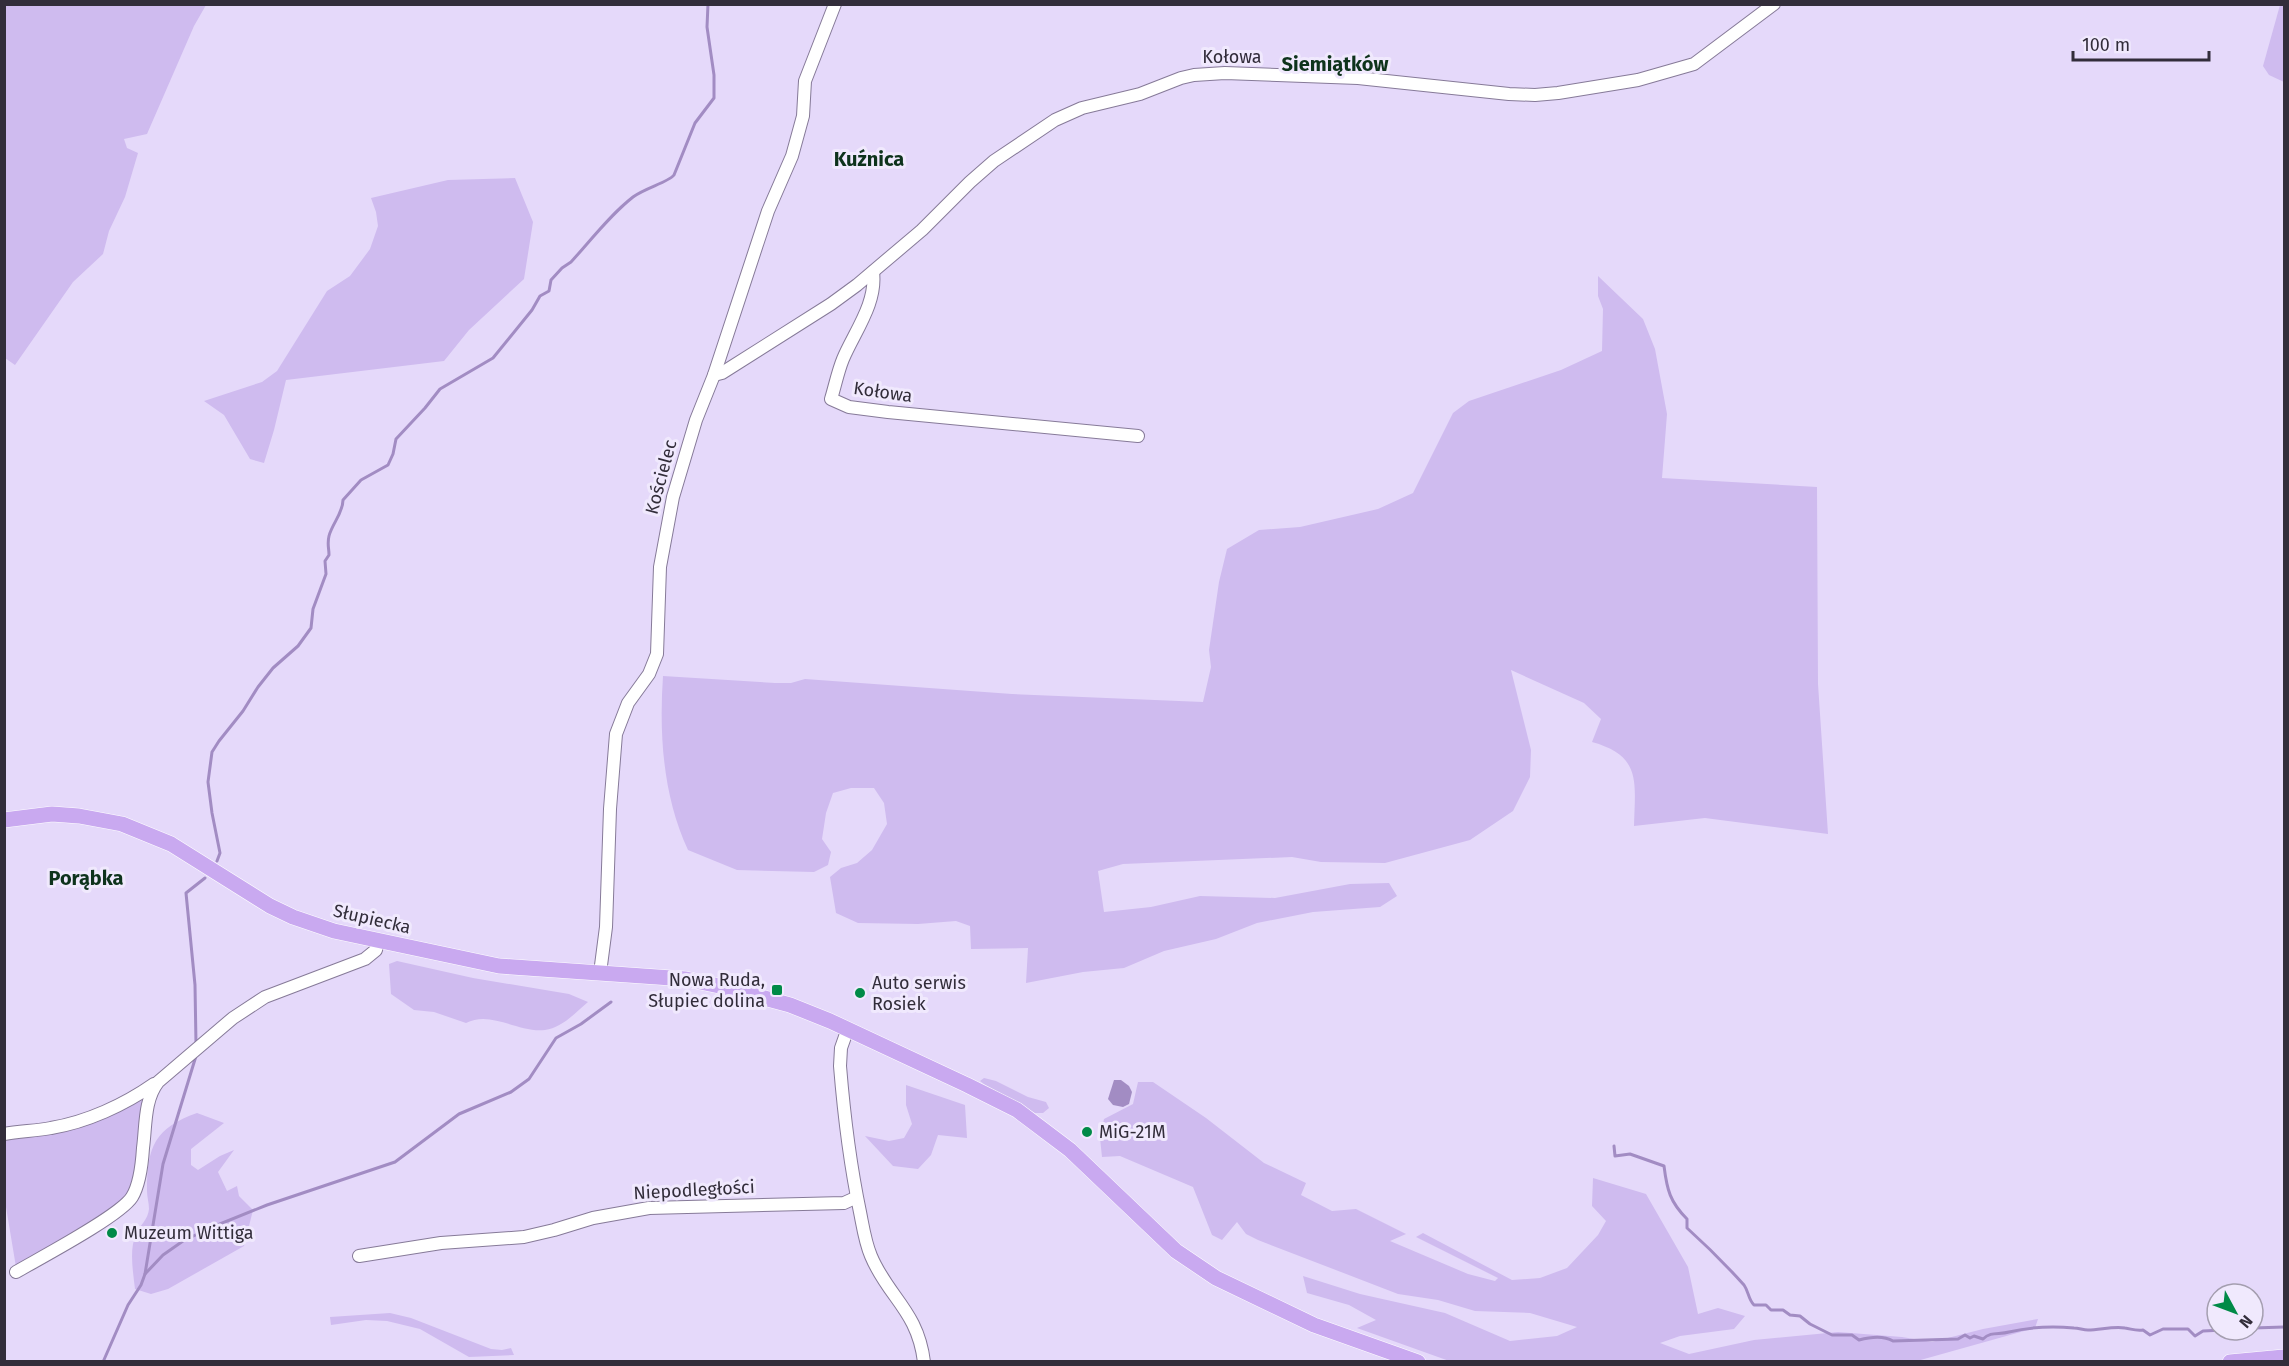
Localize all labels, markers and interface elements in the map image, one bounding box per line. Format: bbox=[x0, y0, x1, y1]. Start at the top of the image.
scale bar bbox=[2073, 24, 2210, 62]
text: 100 m bbox=[2082, 34, 2130, 56]
street label: Kołowa bbox=[1202, 46, 1262, 68]
district label: Siemiątków bbox=[1282, 52, 1388, 76]
district label: Kuźnica bbox=[834, 147, 904, 171]
street label: Kołowa bbox=[852, 377, 914, 407]
street label: Kościelec bbox=[640, 437, 682, 517]
district label: Porąbka bbox=[49, 866, 124, 890]
street label: Słupiecka bbox=[331, 899, 413, 939]
place label: Nowa Ruda, Słupiec dolina bbox=[648, 969, 765, 1012]
place label: Auto serwis Rosiek bbox=[872, 972, 966, 1015]
marker: Nowa Ruda, Słupiec dolina bbox=[770, 983, 784, 997]
marker: Auto serwis Rosiek bbox=[853, 986, 867, 1000]
place label: MiG-21M bbox=[1099, 1121, 1166, 1143]
marker: MiG-21M bbox=[1080, 1125, 1094, 1139]
street label: Niepodległości bbox=[633, 1176, 755, 1204]
place label: Muzeum Wittiga bbox=[124, 1222, 254, 1244]
marker: Muzeum Wittiga bbox=[105, 1226, 119, 1240]
north arrow bbox=[2205, 1282, 2265, 1342]
text: N bbox=[2235, 1311, 2257, 1332]

